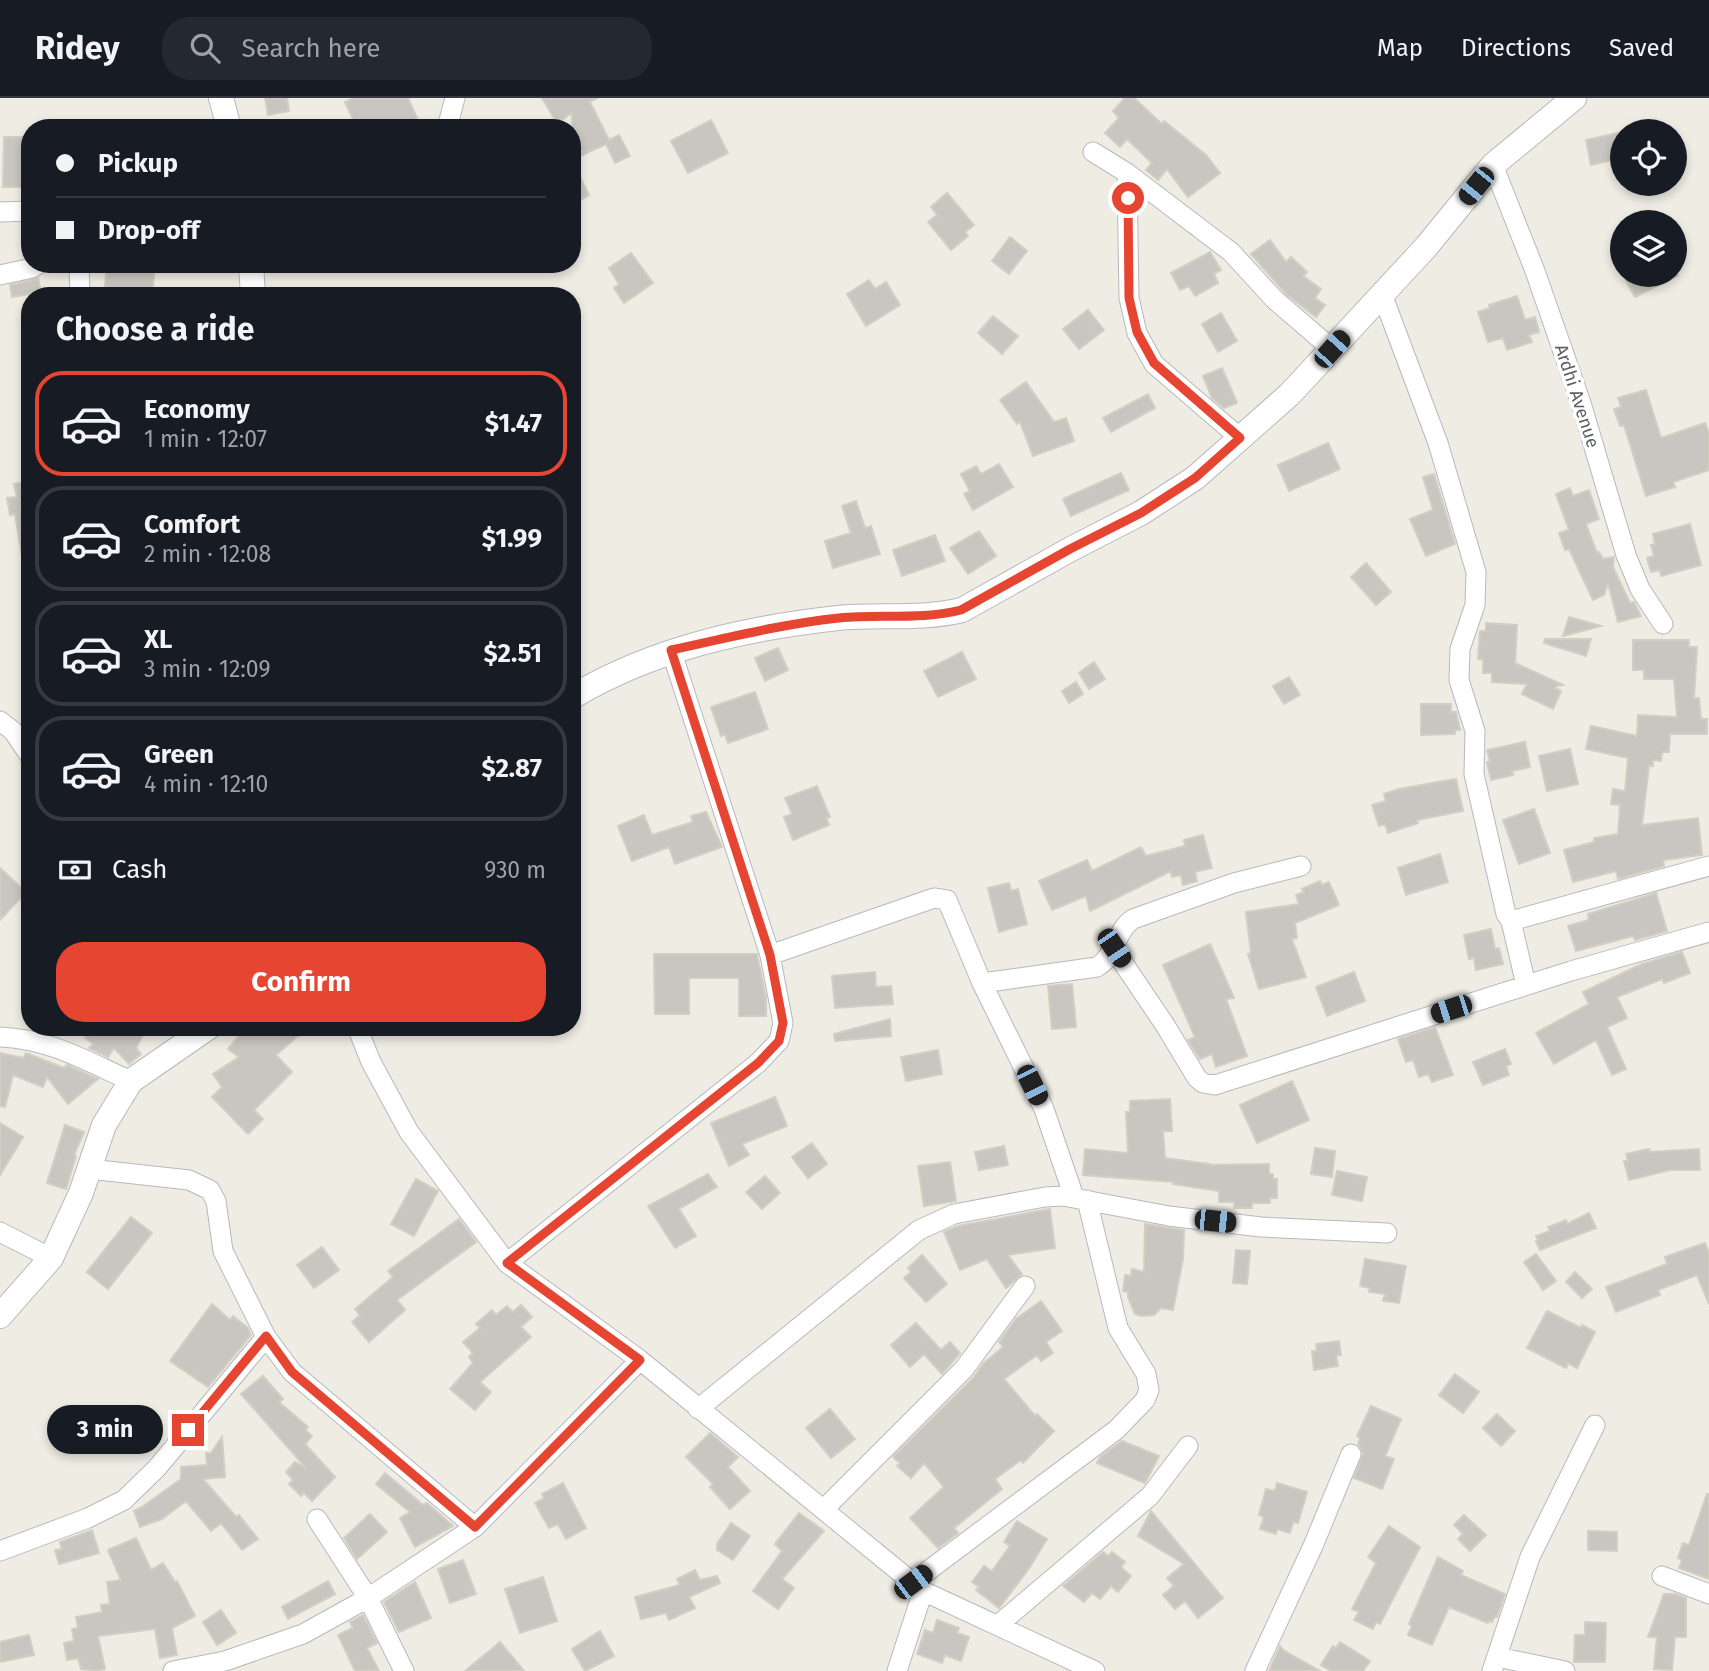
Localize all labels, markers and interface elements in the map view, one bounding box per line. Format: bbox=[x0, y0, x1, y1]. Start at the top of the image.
search box bbox=[162, 17, 652, 80]
text: Ridey bbox=[35, 28, 120, 68]
icon: search bbox=[186, 29, 224, 67]
text: Search here bbox=[242, 33, 380, 64]
text: Map bbox=[1377, 34, 1423, 62]
text: Directions bbox=[1461, 34, 1571, 62]
text: Saved bbox=[1609, 34, 1674, 62]
map controls bbox=[1610, 119, 1687, 287]
button: locate bbox=[1610, 119, 1687, 196]
text: Pickup bbox=[98, 148, 178, 179]
car bbox=[1455, 163, 1498, 209]
route start bbox=[1112, 182, 1144, 214]
button: layers bbox=[1610, 210, 1687, 287]
text: Drop-off bbox=[98, 215, 200, 246]
text: Choose a ride bbox=[56, 310, 254, 348]
car bbox=[1311, 326, 1354, 372]
street label: Ardhi Avenue bbox=[1550, 341, 1604, 451]
icon: car bbox=[60, 392, 123, 455]
text: Economy bbox=[144, 394, 250, 425]
text: $1.47 bbox=[485, 408, 542, 439]
text: 1 min · 12:07 bbox=[144, 425, 267, 453]
icon: car bbox=[60, 507, 123, 570]
text: Comfort bbox=[144, 509, 240, 540]
text: $1.99 bbox=[482, 523, 542, 554]
text: 2 min · 12:08 bbox=[144, 540, 271, 568]
icon: car bbox=[60, 622, 123, 685]
text: XL bbox=[144, 624, 172, 655]
text: $2.51 bbox=[484, 638, 542, 669]
text: 3 min · 12:09 bbox=[144, 655, 271, 683]
icon: car bbox=[60, 737, 123, 800]
text: Green bbox=[144, 739, 214, 770]
text: $2.87 bbox=[481, 753, 542, 784]
text: 4 min · 12:10 bbox=[144, 770, 268, 798]
icon: cash bbox=[56, 851, 94, 889]
text: Cash bbox=[112, 854, 168, 885]
text: 930 m bbox=[484, 856, 546, 884]
car bbox=[1094, 925, 1135, 971]
button: Confirm bbox=[56, 942, 546, 1022]
car bbox=[1428, 993, 1475, 1025]
car bbox=[1014, 1062, 1051, 1108]
car bbox=[1194, 1208, 1237, 1234]
callout: 3 min bbox=[48, 1406, 164, 1454]
route end bbox=[172, 1414, 204, 1446]
text: 3 min bbox=[77, 1415, 133, 1443]
car bbox=[890, 1561, 937, 1603]

